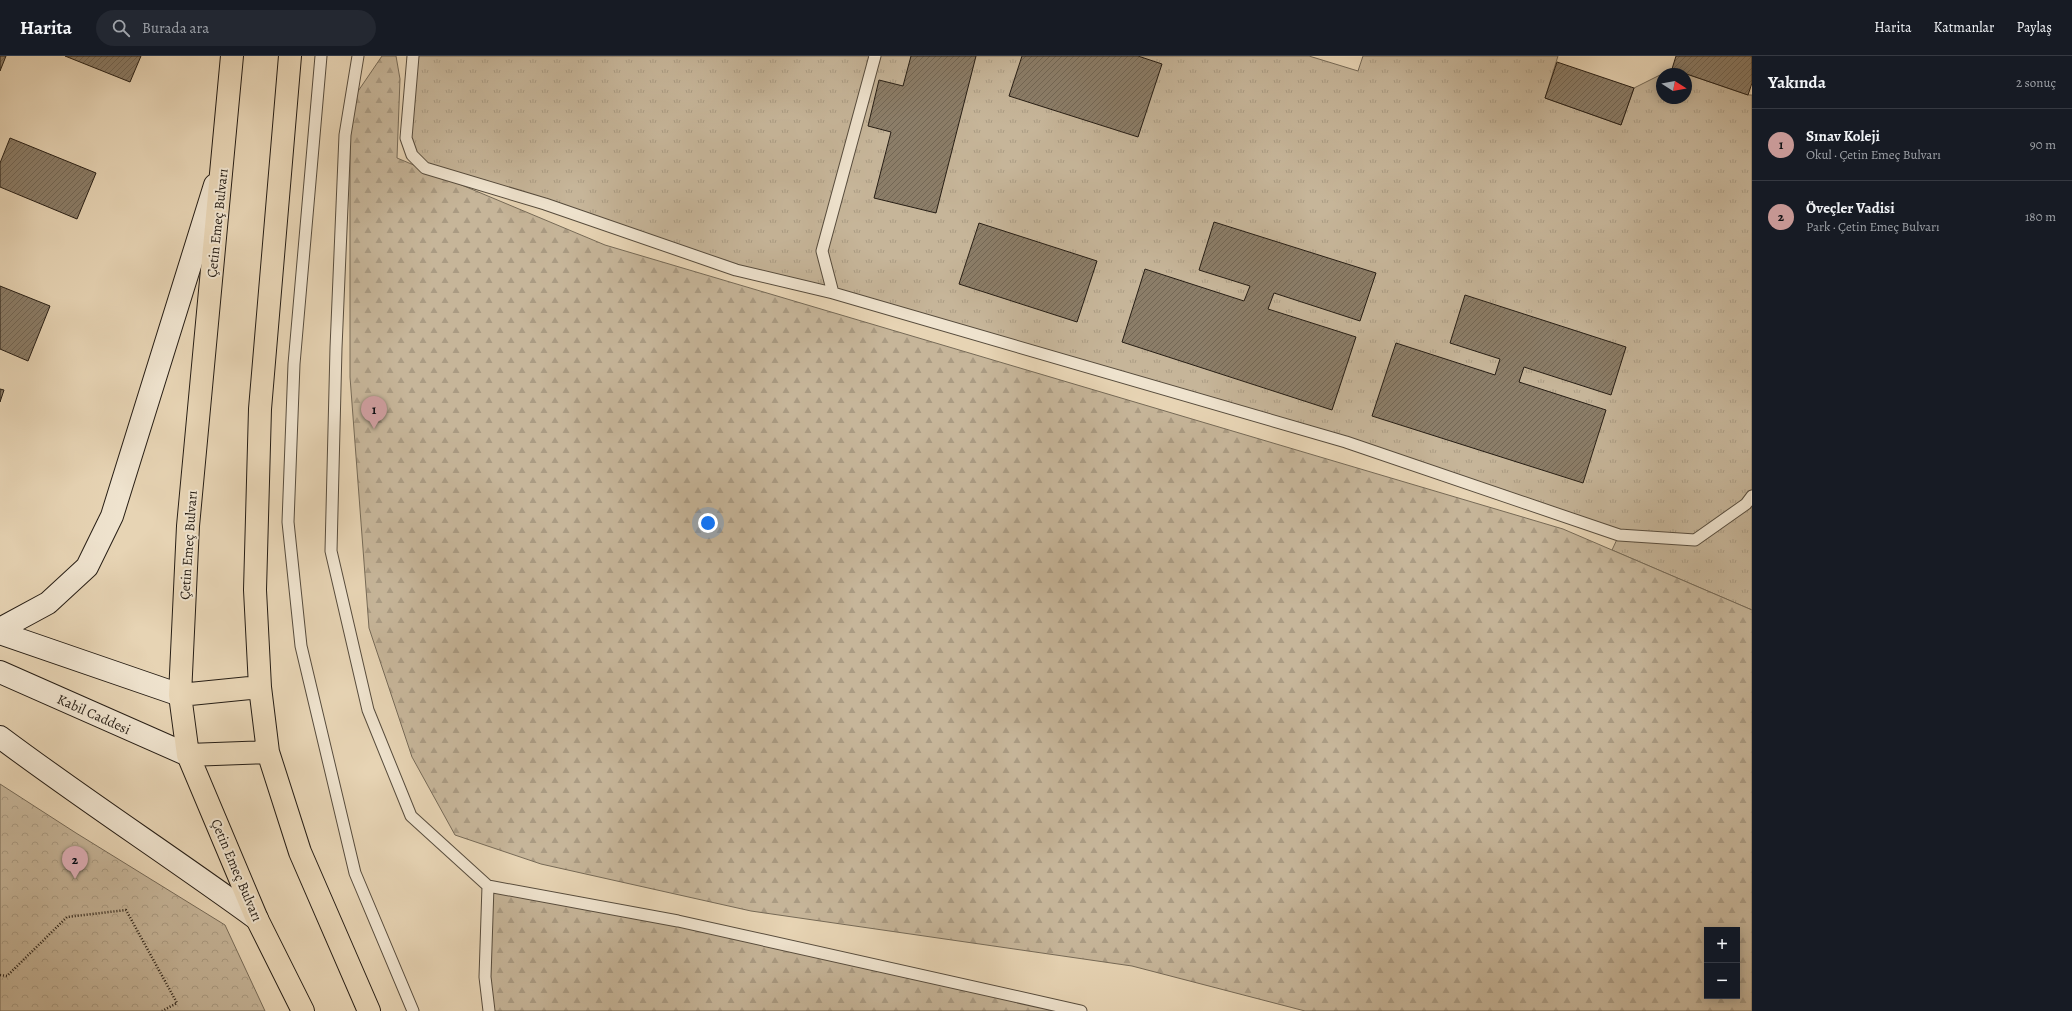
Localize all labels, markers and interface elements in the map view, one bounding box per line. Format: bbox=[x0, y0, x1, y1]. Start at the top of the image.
search box bbox=[96, 10, 376, 46]
text: Harita bbox=[20, 15, 72, 41]
icon: search bbox=[110, 17, 132, 39]
text: Burada ara bbox=[142, 18, 209, 38]
text: Harita bbox=[1874, 18, 1912, 37]
text: Katmanlar bbox=[1934, 18, 1994, 37]
text: Paylaş bbox=[2016, 18, 2052, 37]
north arrow bbox=[1656, 68, 1692, 104]
text: Yakında bbox=[1768, 71, 1826, 94]
text: 2 sonuç bbox=[2016, 74, 2056, 91]
text: Sınav Koleji bbox=[1806, 126, 1880, 146]
text: 1 bbox=[1779, 136, 1783, 153]
text: 90 m bbox=[2030, 136, 2056, 153]
text: Okul · Çetin Emeç Bulvarı bbox=[1806, 146, 1941, 163]
street label: Çetin Emeç Bulvarı bbox=[202, 168, 233, 278]
text: Öveçler Vadisi bbox=[1806, 198, 1895, 218]
text: 2 bbox=[1778, 208, 1784, 225]
text: 180 m bbox=[2025, 208, 2056, 225]
text: Park · Çetin Emeç Bulvarı bbox=[1806, 218, 1940, 235]
pin: 1 bbox=[361, 396, 387, 429]
street label: Çetin Emeç Bulvarı bbox=[175, 490, 202, 600]
your location bbox=[698, 513, 718, 533]
street label: Kabil Caddesi bbox=[54, 690, 134, 739]
street label: Çetin Emeç Bulvarı bbox=[206, 816, 267, 924]
pin: 2 bbox=[62, 846, 88, 879]
map controls bbox=[1704, 927, 1740, 999]
button: + bbox=[1704, 927, 1740, 963]
button: − bbox=[1704, 963, 1740, 999]

